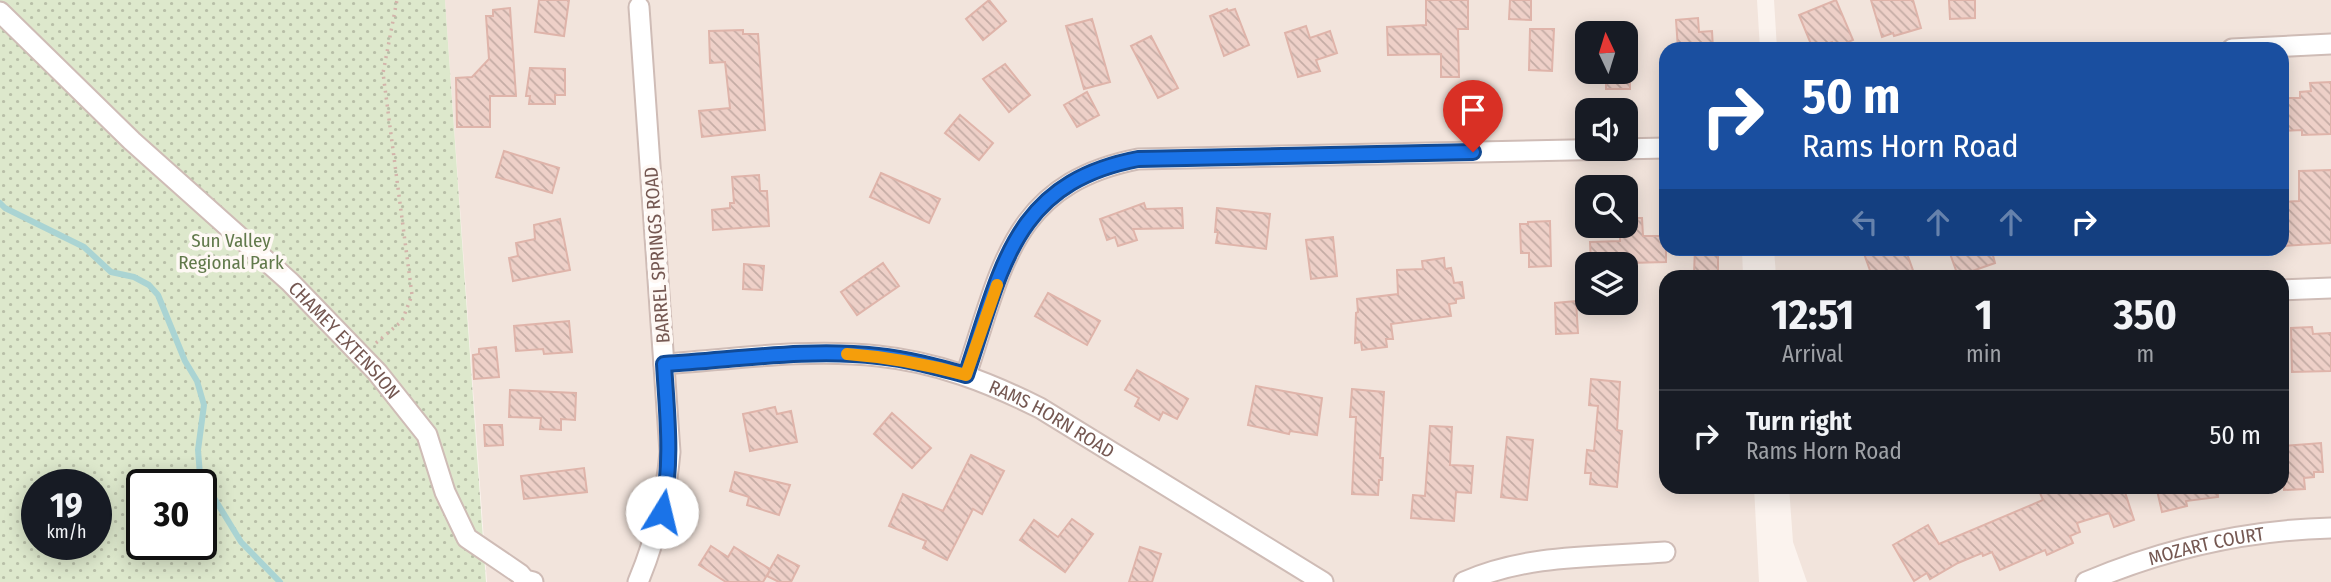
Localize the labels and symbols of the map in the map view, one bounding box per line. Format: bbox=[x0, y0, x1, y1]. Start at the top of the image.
north arrow bbox=[1575, 21, 1638, 84]
pin bbox=[1443, 80, 1503, 152]
street label: BARREL SPRINGS ROAD bbox=[639, 166, 675, 344]
park label: Sun Valley Regional Park bbox=[178, 229, 284, 274]
street label: CHAMEY EXTENSION bbox=[284, 276, 405, 403]
street label: RAMS HORN ROAD bbox=[986, 375, 1119, 463]
speed limit sign: 30 bbox=[126, 469, 217, 560]
position arrow bbox=[625, 475, 699, 549]
street label: MOZART COURT bbox=[2145, 522, 2266, 570]

